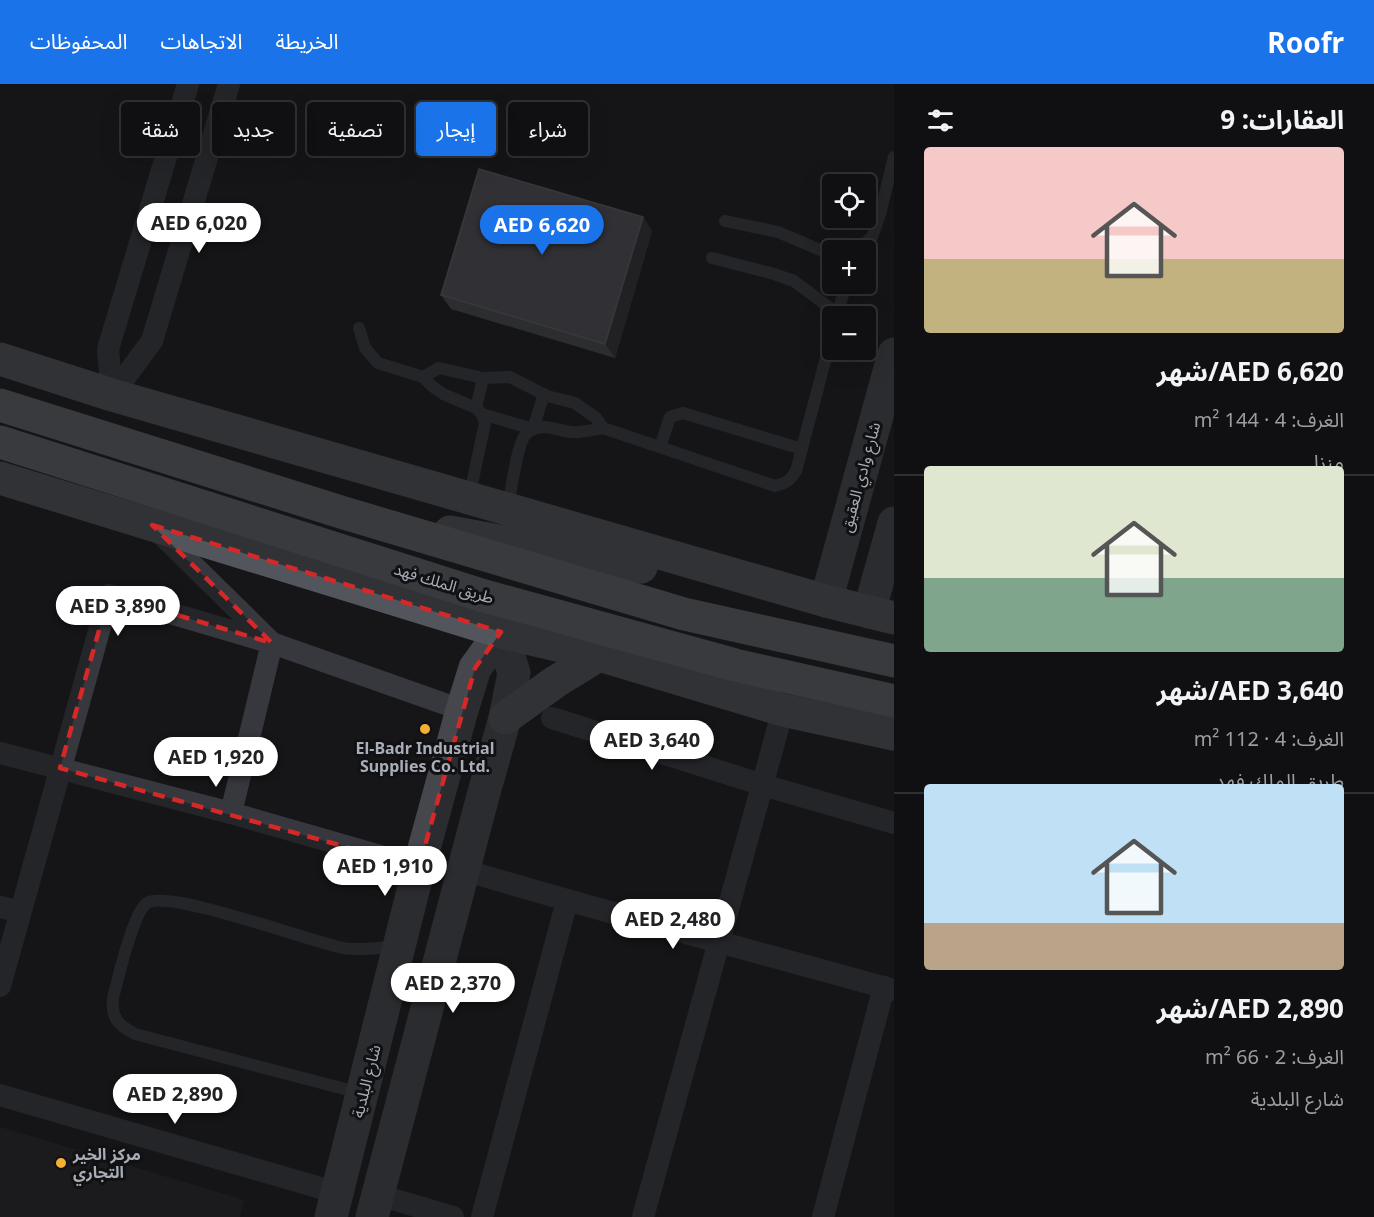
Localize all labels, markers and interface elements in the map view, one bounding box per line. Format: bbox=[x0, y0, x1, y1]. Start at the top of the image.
text: Roofr bbox=[1267, 23, 1344, 61]
text: المحفوظات bbox=[30, 27, 127, 55]
text: الاتجاهات bbox=[160, 27, 242, 55]
text: الخريطة bbox=[275, 27, 338, 55]
text: العقارات: 9 bbox=[1220, 101, 1344, 137]
chip: شقة bbox=[121, 102, 200, 156]
chip: جديد bbox=[212, 102, 295, 156]
chip: تصفية bbox=[307, 102, 404, 156]
chip: إيجار bbox=[416, 102, 496, 156]
chip: شراء bbox=[508, 102, 588, 156]
icon: filters bbox=[924, 104, 957, 137]
map controls bbox=[822, 174, 876, 360]
button: locate bbox=[822, 174, 876, 228]
icon: home bbox=[1080, 186, 1188, 294]
pin: AED 6,020 bbox=[130, 203, 268, 254]
pin: AED 6,620 bbox=[473, 205, 611, 256]
text: AED 6,020 bbox=[151, 209, 247, 236]
text: AED 6,620 bbox=[494, 211, 590, 238]
button: + bbox=[822, 240, 876, 294]
button: − bbox=[822, 306, 876, 360]
text: AED 6,620/شهر bbox=[1157, 353, 1344, 389]
text: الغرف: 4 · 144 m² bbox=[1194, 406, 1344, 433]
street label: شارع وادي العقيق bbox=[835, 419, 887, 535]
text: منزل bbox=[1305, 448, 1344, 475]
icon: home bbox=[1080, 505, 1188, 613]
street label: طريق الملك فهد bbox=[391, 557, 497, 609]
pin: AED 3,890 bbox=[49, 586, 187, 637]
text: AED 3,890 bbox=[70, 592, 166, 619]
text: AED 3,640/شهر bbox=[1157, 672, 1344, 708]
pin: AED 3,640 bbox=[583, 720, 721, 771]
marker: El-Badr Industrial Supplies Co. Ltd. bbox=[418, 722, 432, 736]
text: الغرف: 4 · 112 m² bbox=[1194, 725, 1344, 752]
text: AED 3,640 bbox=[604, 726, 700, 753]
pin: AED 1,920 bbox=[147, 737, 285, 788]
place label: El-Badr Industrial Supplies Co. Ltd. bbox=[356, 737, 494, 777]
text: AED 1,920 bbox=[168, 743, 264, 770]
text: طريق الملك فهد bbox=[1215, 767, 1344, 794]
icon: home bbox=[1080, 823, 1188, 931]
pin: AED 1,910 bbox=[316, 846, 454, 897]
text: AED 1,910 bbox=[337, 852, 433, 879]
pin: AED 2,480 bbox=[604, 899, 742, 950]
text: AED 2,480 bbox=[625, 905, 721, 932]
pin: AED 2,370 bbox=[384, 963, 522, 1014]
text: AED 2,370 bbox=[405, 969, 501, 996]
text: AED 2,890/شهر bbox=[1157, 990, 1344, 1026]
street label: شارع البلدية bbox=[346, 1042, 388, 1120]
text: الغرف: 2 · 66 m² bbox=[1205, 1043, 1344, 1070]
pin: AED 2,890 bbox=[106, 1074, 244, 1125]
text: AED 2,890 bbox=[127, 1080, 223, 1107]
text: شارع البلدية bbox=[1251, 1085, 1344, 1112]
place label: مركز الخير التجاري bbox=[72, 1143, 141, 1186]
marker: مركز الخير التجاري bbox=[54, 1156, 68, 1170]

